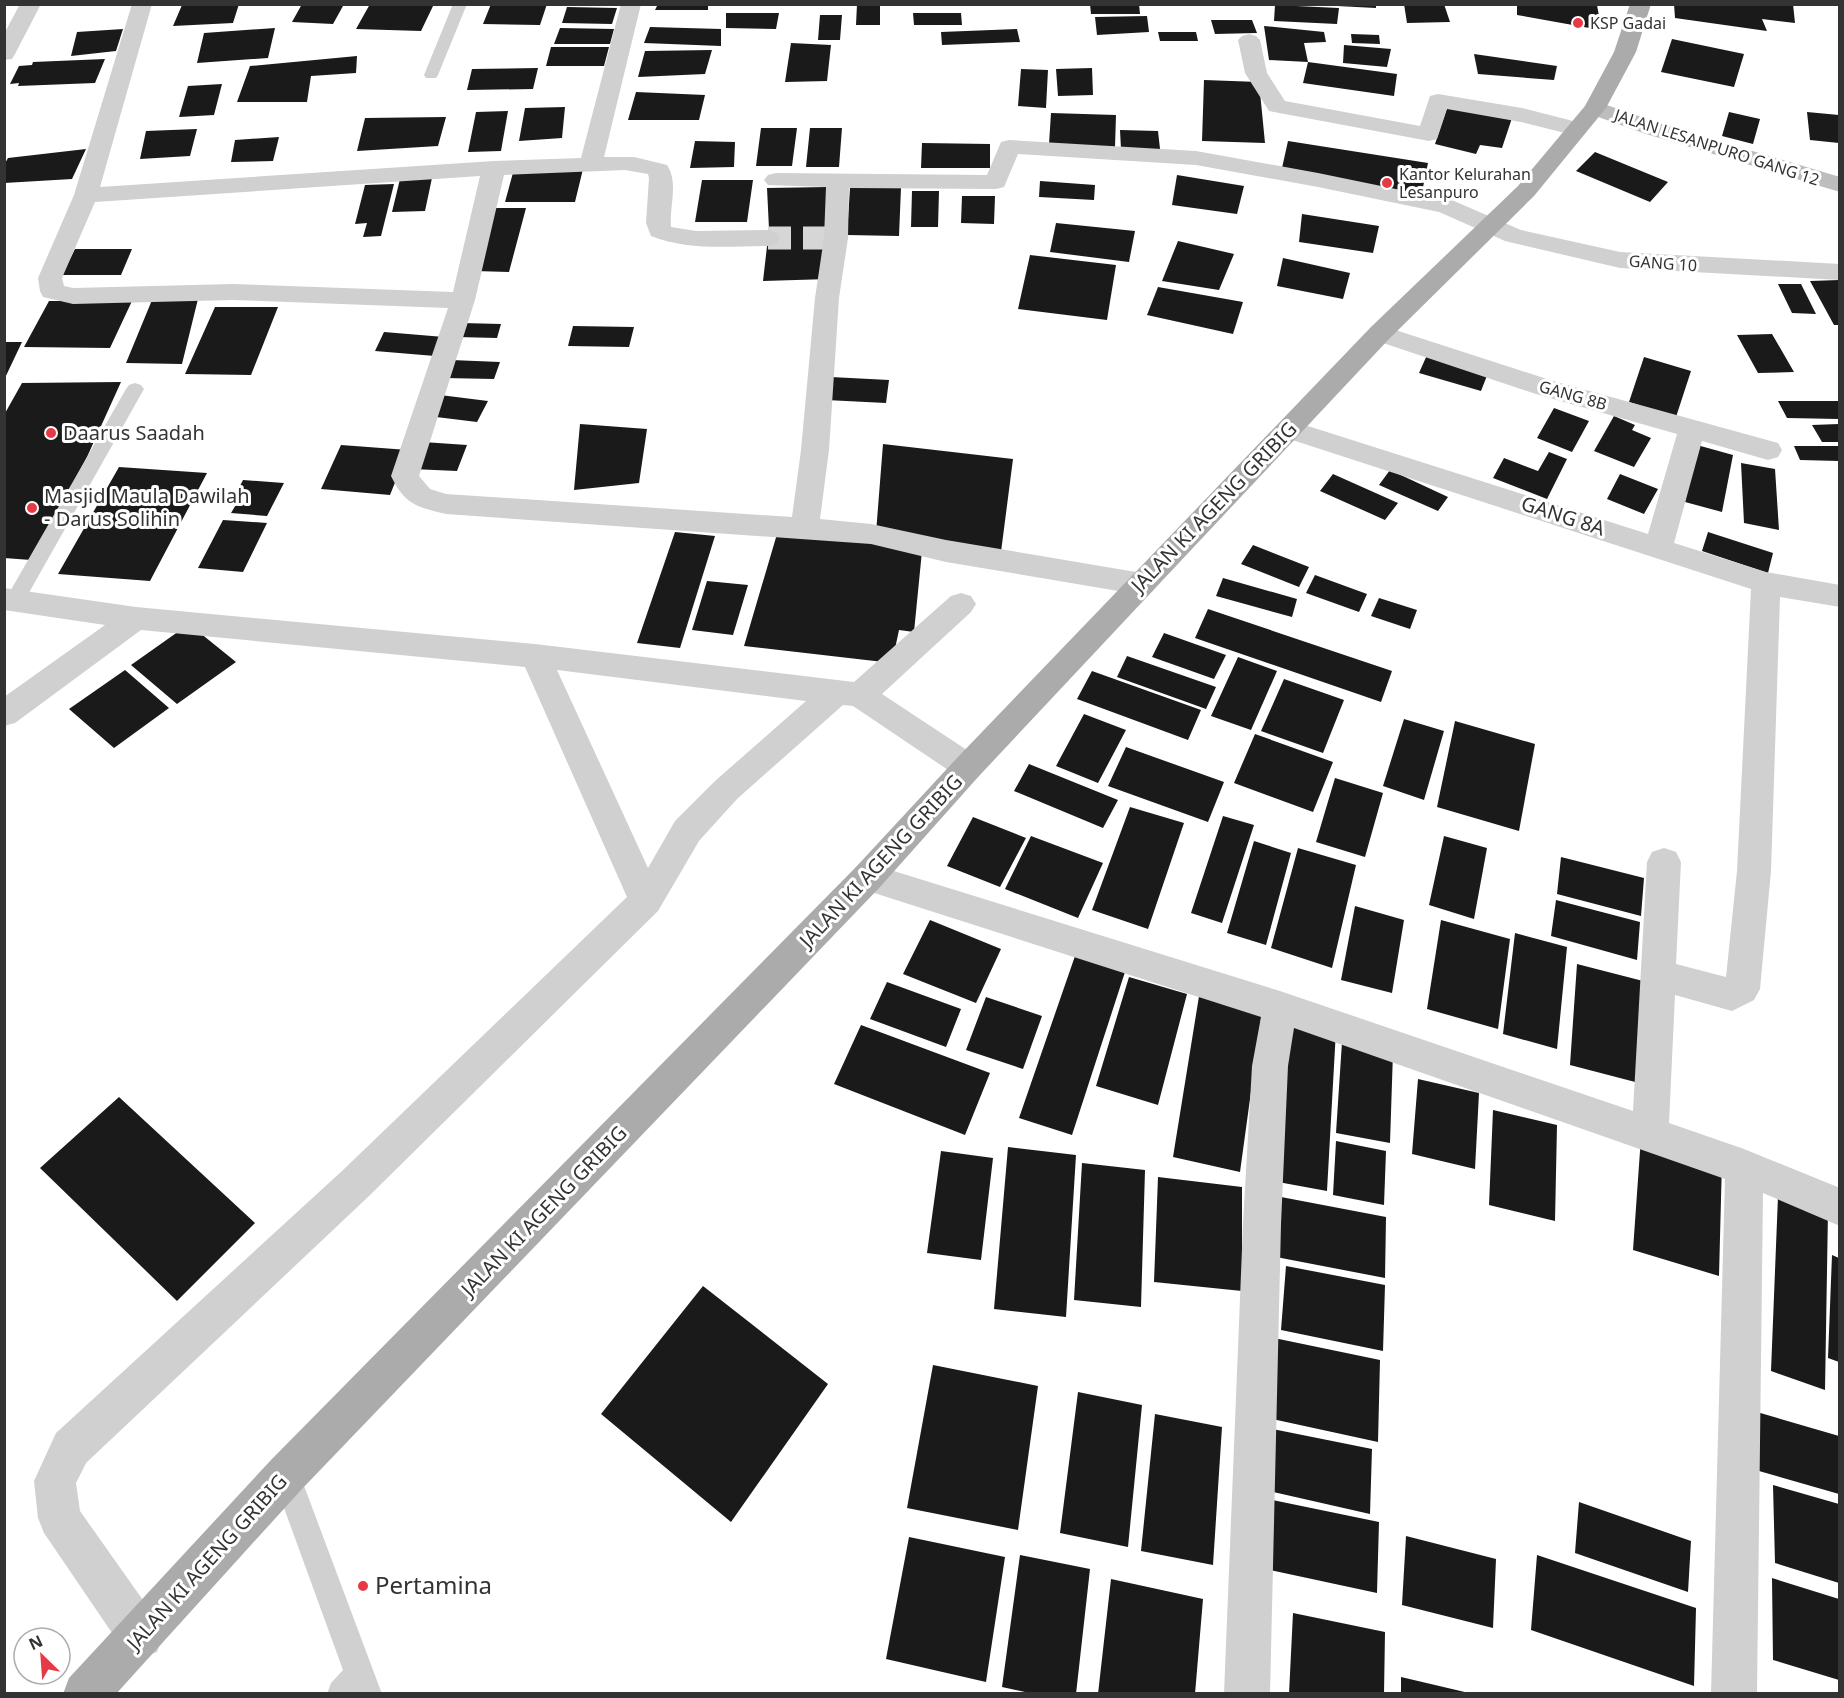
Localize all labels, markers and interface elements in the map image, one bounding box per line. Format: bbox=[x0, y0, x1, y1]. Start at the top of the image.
place label: KSP Gadai bbox=[1590, 12, 1666, 34]
marker: KSP Gadai bbox=[1571, 16, 1585, 30]
street label: JALAN LESANPURO GANG 12 bbox=[1610, 103, 1822, 191]
place label: Kantor Kelurahan Lesanpuro bbox=[1399, 163, 1531, 203]
marker: Kantor Kelurahan Lesanpuro bbox=[1380, 176, 1394, 190]
street label: GANG 10 bbox=[1628, 250, 1698, 276]
street label: GANG 8B bbox=[1537, 375, 1609, 415]
street label: JALAN KI AGENG GRIBIG bbox=[1124, 415, 1302, 599]
place label: Daarus Saadah bbox=[63, 419, 205, 446]
marker: Daarus Saadah bbox=[44, 426, 58, 440]
place label: Masjid Maula Dawilah - Darus Solihin bbox=[44, 482, 250, 532]
street label: GANG 8A bbox=[1518, 489, 1609, 542]
marker: Masjid Maula Dawilah - Darus Solihin bbox=[25, 501, 39, 515]
street label: JALAN KI AGENG GRIBIG bbox=[792, 768, 968, 954]
street label: JALAN KI AGENG GRIBIG bbox=[454, 1119, 632, 1303]
street label: JALAN KI AGENG GRIBIG bbox=[119, 1468, 293, 1657]
place label: Pertamina bbox=[375, 1568, 492, 1601]
marker: Pertamina bbox=[356, 1579, 370, 1593]
north arrow bbox=[12, 1626, 72, 1686]
text: N bbox=[25, 1630, 46, 1655]

